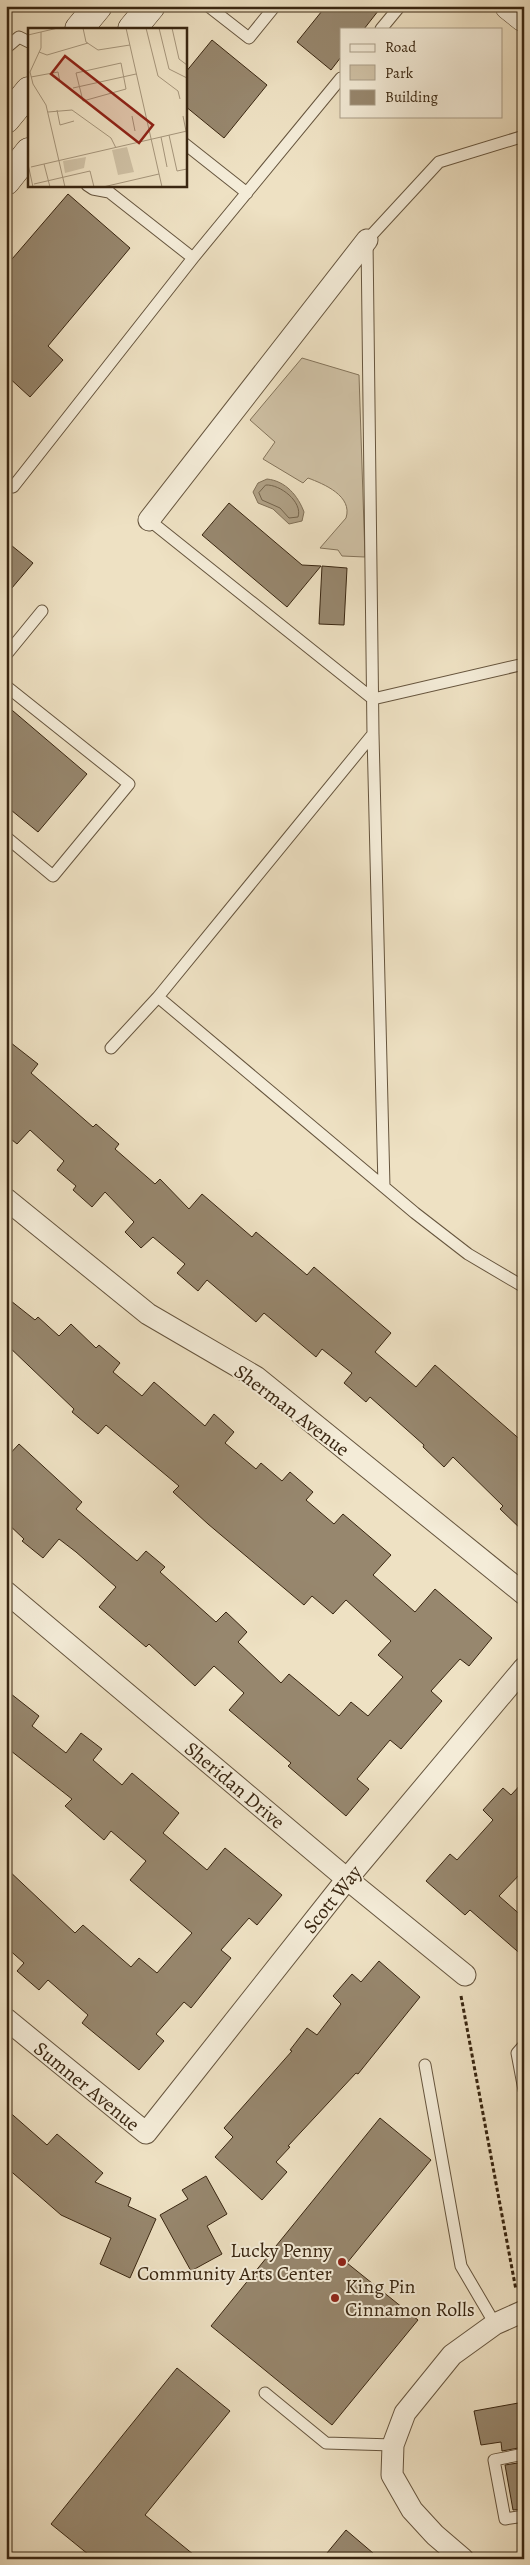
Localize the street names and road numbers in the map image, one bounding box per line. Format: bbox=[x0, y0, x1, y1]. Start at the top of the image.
street label: Sherman Avenue bbox=[228, 1358, 355, 1463]
street label: Sheridan Drive bbox=[179, 1735, 291, 1835]
street label: Scott Way bbox=[297, 1859, 369, 1939]
street label: Sumner Avenue bbox=[28, 2035, 145, 2138]

